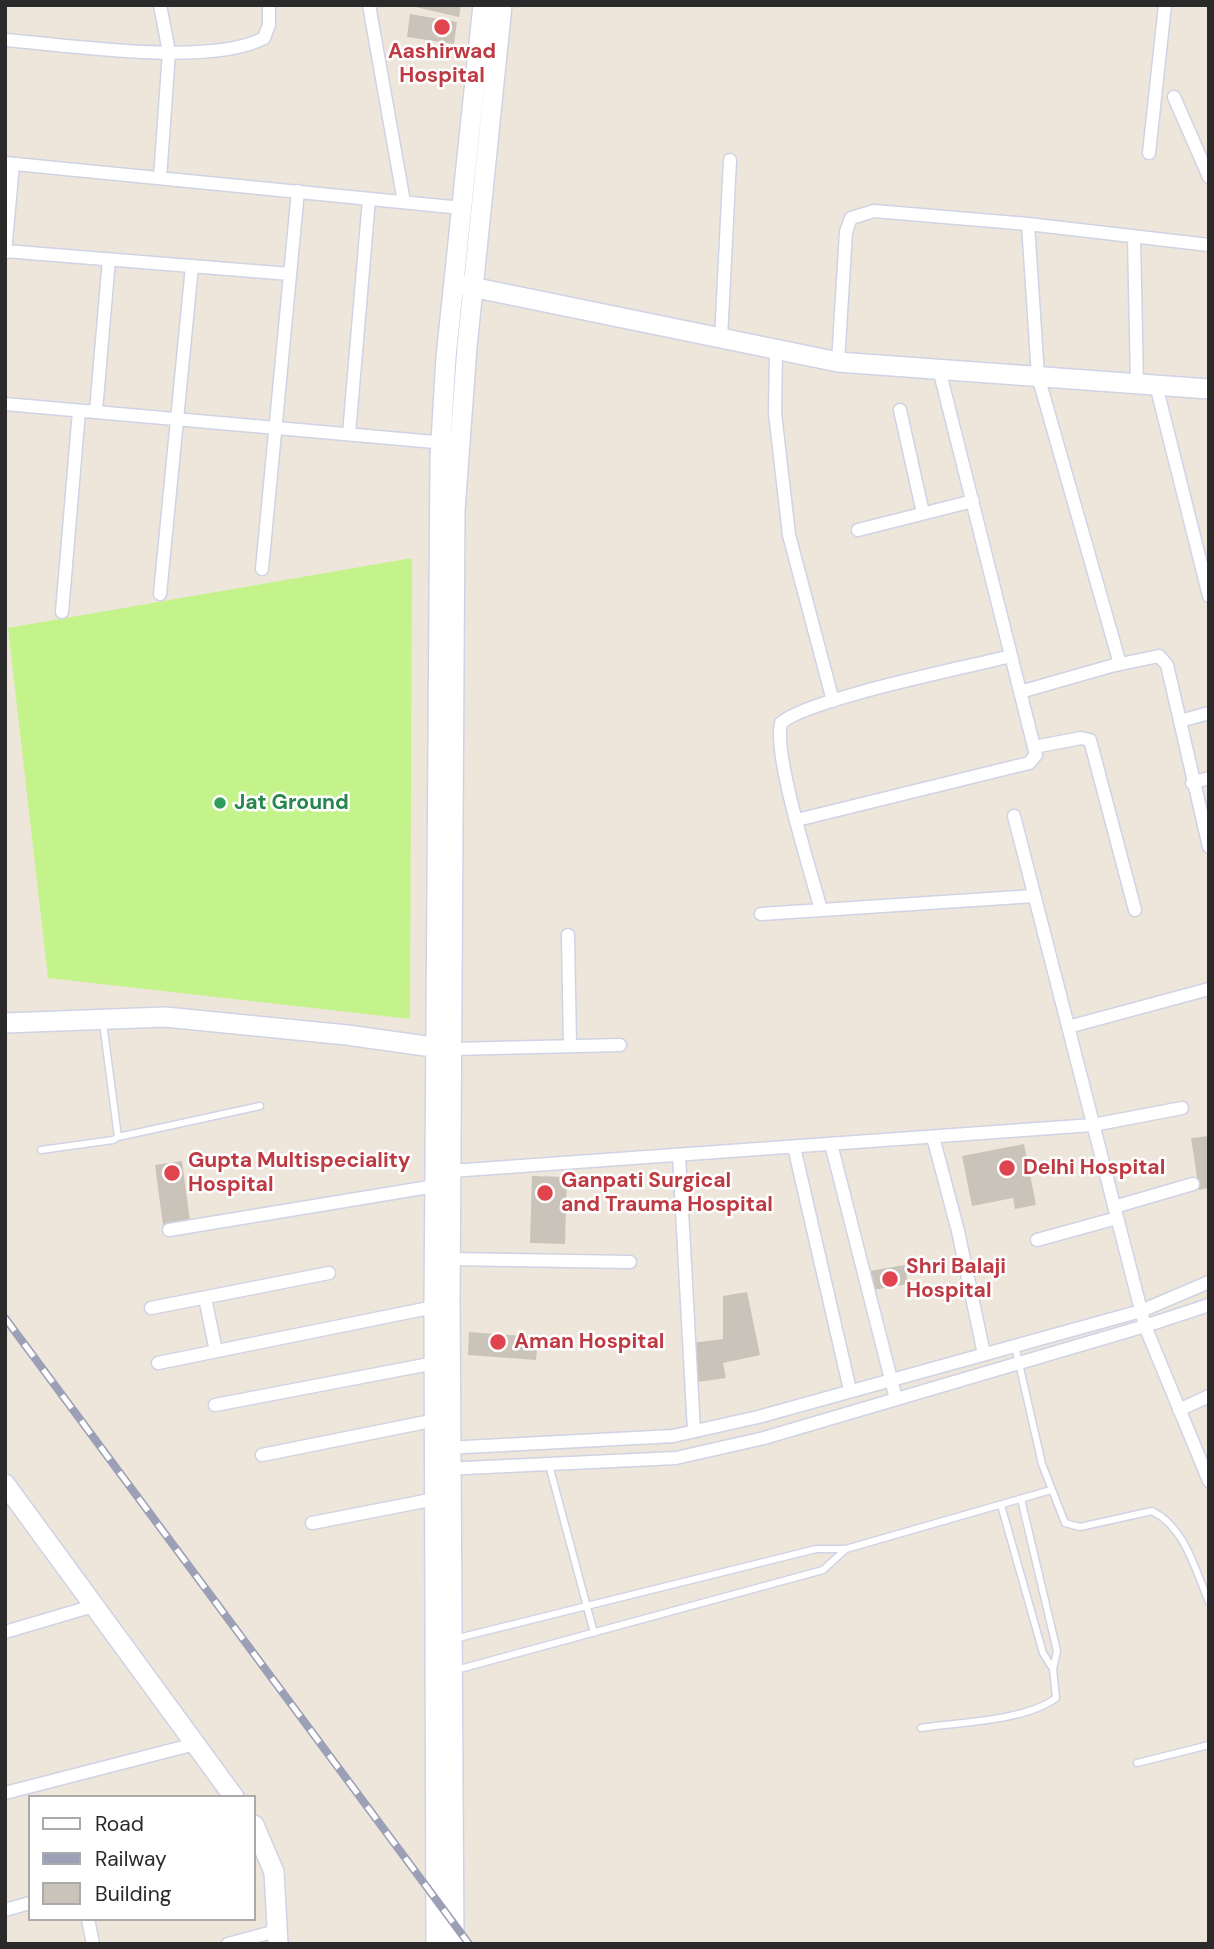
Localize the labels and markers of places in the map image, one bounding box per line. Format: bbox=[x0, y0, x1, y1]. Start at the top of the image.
marker: Aashirwad Hospital bbox=[432, 17, 452, 37]
place label: Aashirwad Hospital bbox=[388, 39, 496, 89]
place label: Jat Ground bbox=[234, 790, 349, 816]
marker: Jat Ground bbox=[212, 795, 228, 811]
place label: Gupta Multispeciality Hospital bbox=[188, 1148, 410, 1198]
place label: Delhi Hospital bbox=[1023, 1155, 1165, 1181]
marker: Delhi Hospital bbox=[997, 1158, 1017, 1178]
marker: Gupta Multispeciality Hospital bbox=[162, 1163, 182, 1183]
place label: Ganpati Surgical and Trauma Hospital bbox=[561, 1168, 773, 1218]
marker: Ganpati Surgical and Trauma Hospital bbox=[535, 1183, 555, 1203]
place label: Shri Balaji Hospital bbox=[906, 1254, 1006, 1304]
marker: Shri Balaji Hospital bbox=[880, 1269, 900, 1289]
place label: Aman Hospital bbox=[514, 1329, 664, 1355]
marker: Aman Hospital bbox=[488, 1332, 508, 1352]

